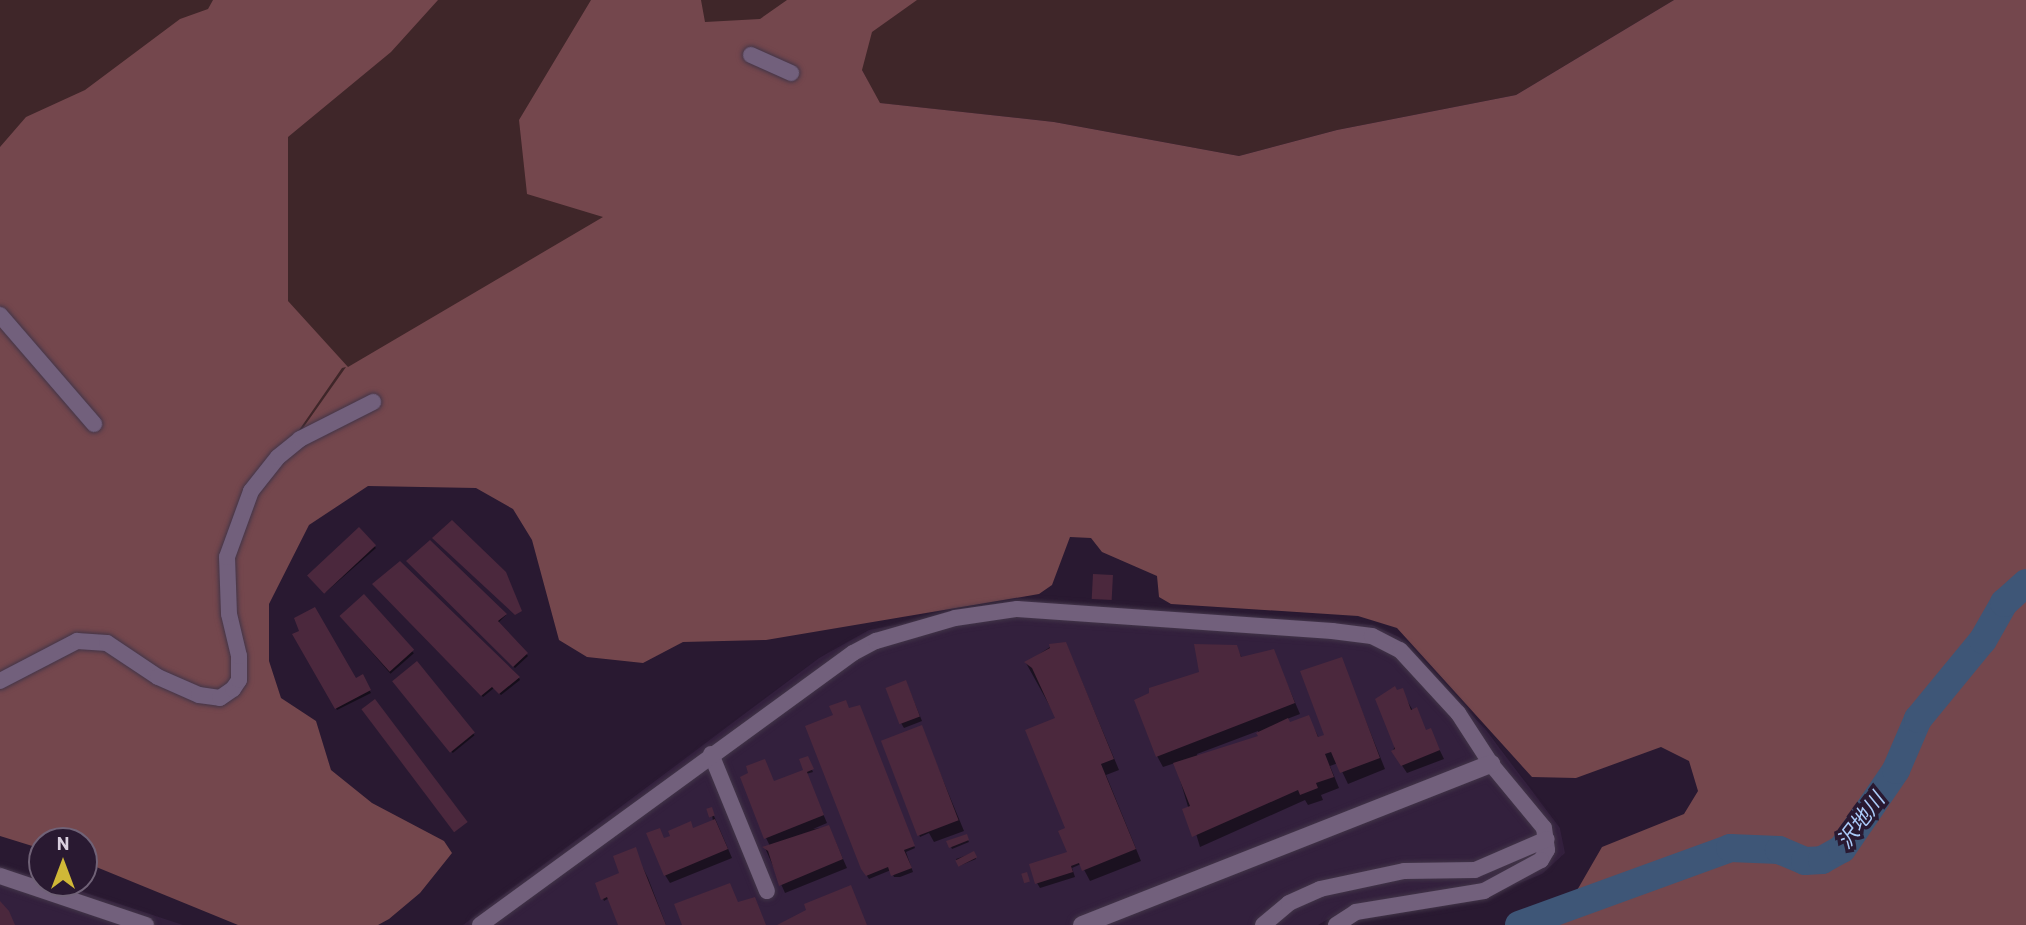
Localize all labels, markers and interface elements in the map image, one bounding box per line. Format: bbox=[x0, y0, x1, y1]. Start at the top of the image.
water label: 沢地川 bbox=[1831, 787, 1889, 853]
north arrow bbox=[28, 827, 98, 897]
text: N bbox=[57, 831, 69, 854]

